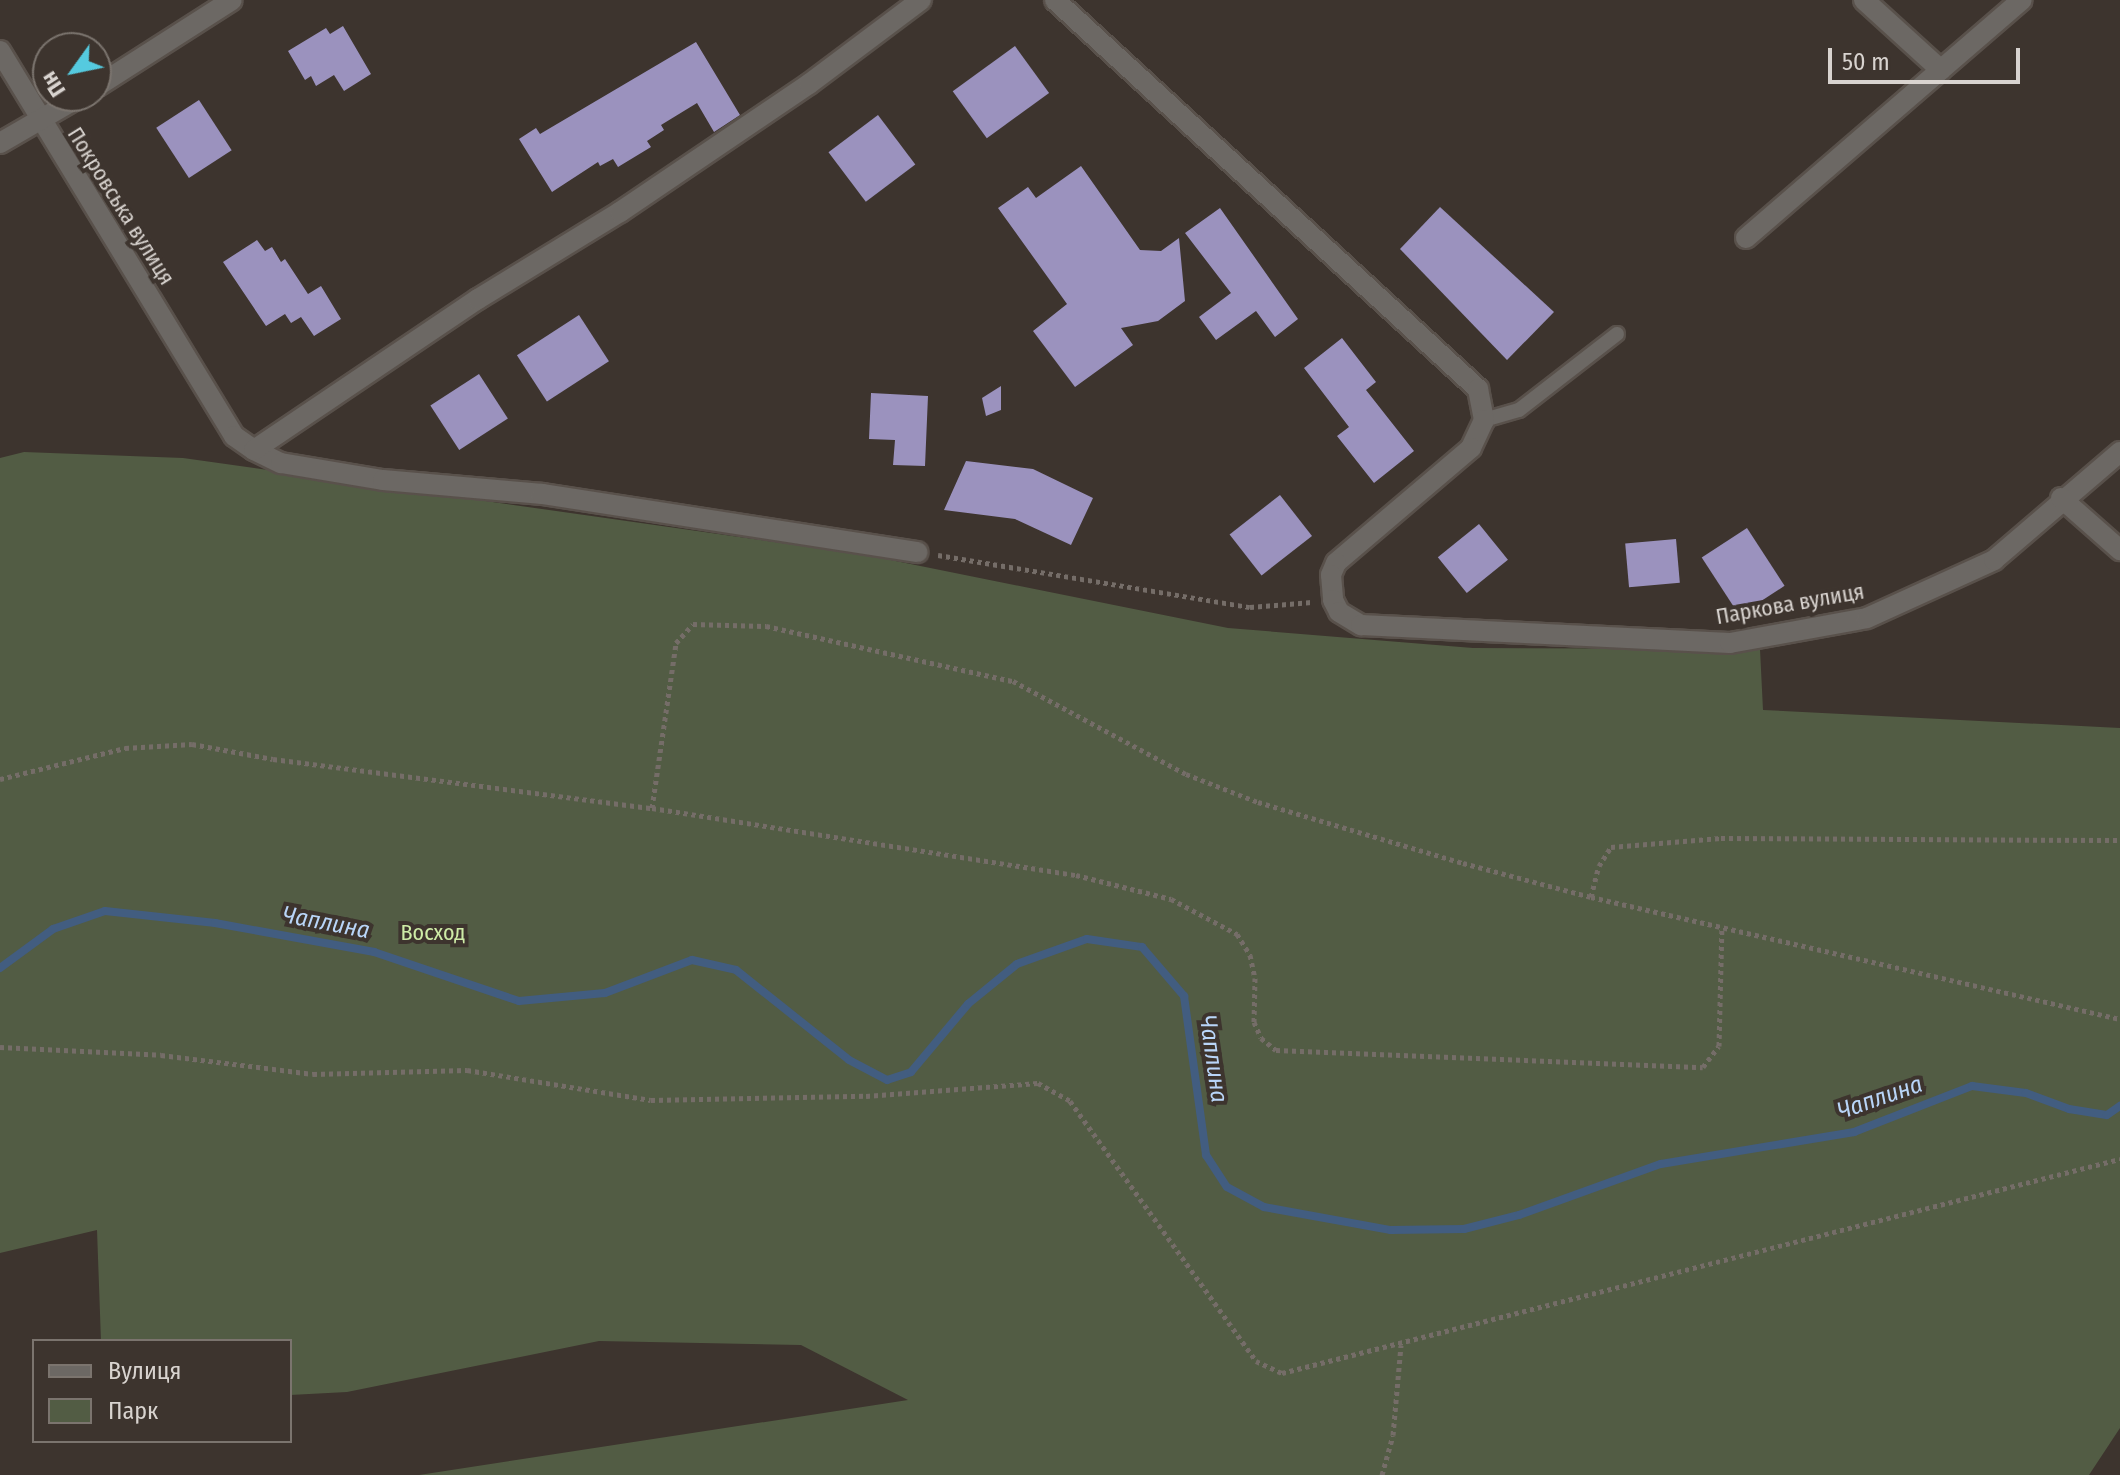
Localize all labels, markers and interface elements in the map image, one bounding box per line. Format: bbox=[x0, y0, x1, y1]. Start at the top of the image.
north arrow bbox=[32, 32, 112, 112]
scale bar bbox=[1832, 32, 2024, 82]
text: 50 m bbox=[1842, 48, 1890, 76]
text: Пн bbox=[35, 66, 71, 102]
street label: Покровська вулиця bbox=[62, 122, 180, 290]
street label: Паркова вулиця bbox=[1714, 578, 1866, 630]
water label: Чаплина bbox=[280, 900, 372, 946]
park label: Восход bbox=[401, 920, 465, 946]
water label: Чаплина bbox=[1193, 1013, 1233, 1105]
water label: Чаплина bbox=[1834, 1070, 1926, 1126]
legend bbox=[32, 1339, 292, 1443]
text: Вулиця bbox=[108, 1357, 181, 1385]
text: Парк bbox=[108, 1397, 158, 1425]

